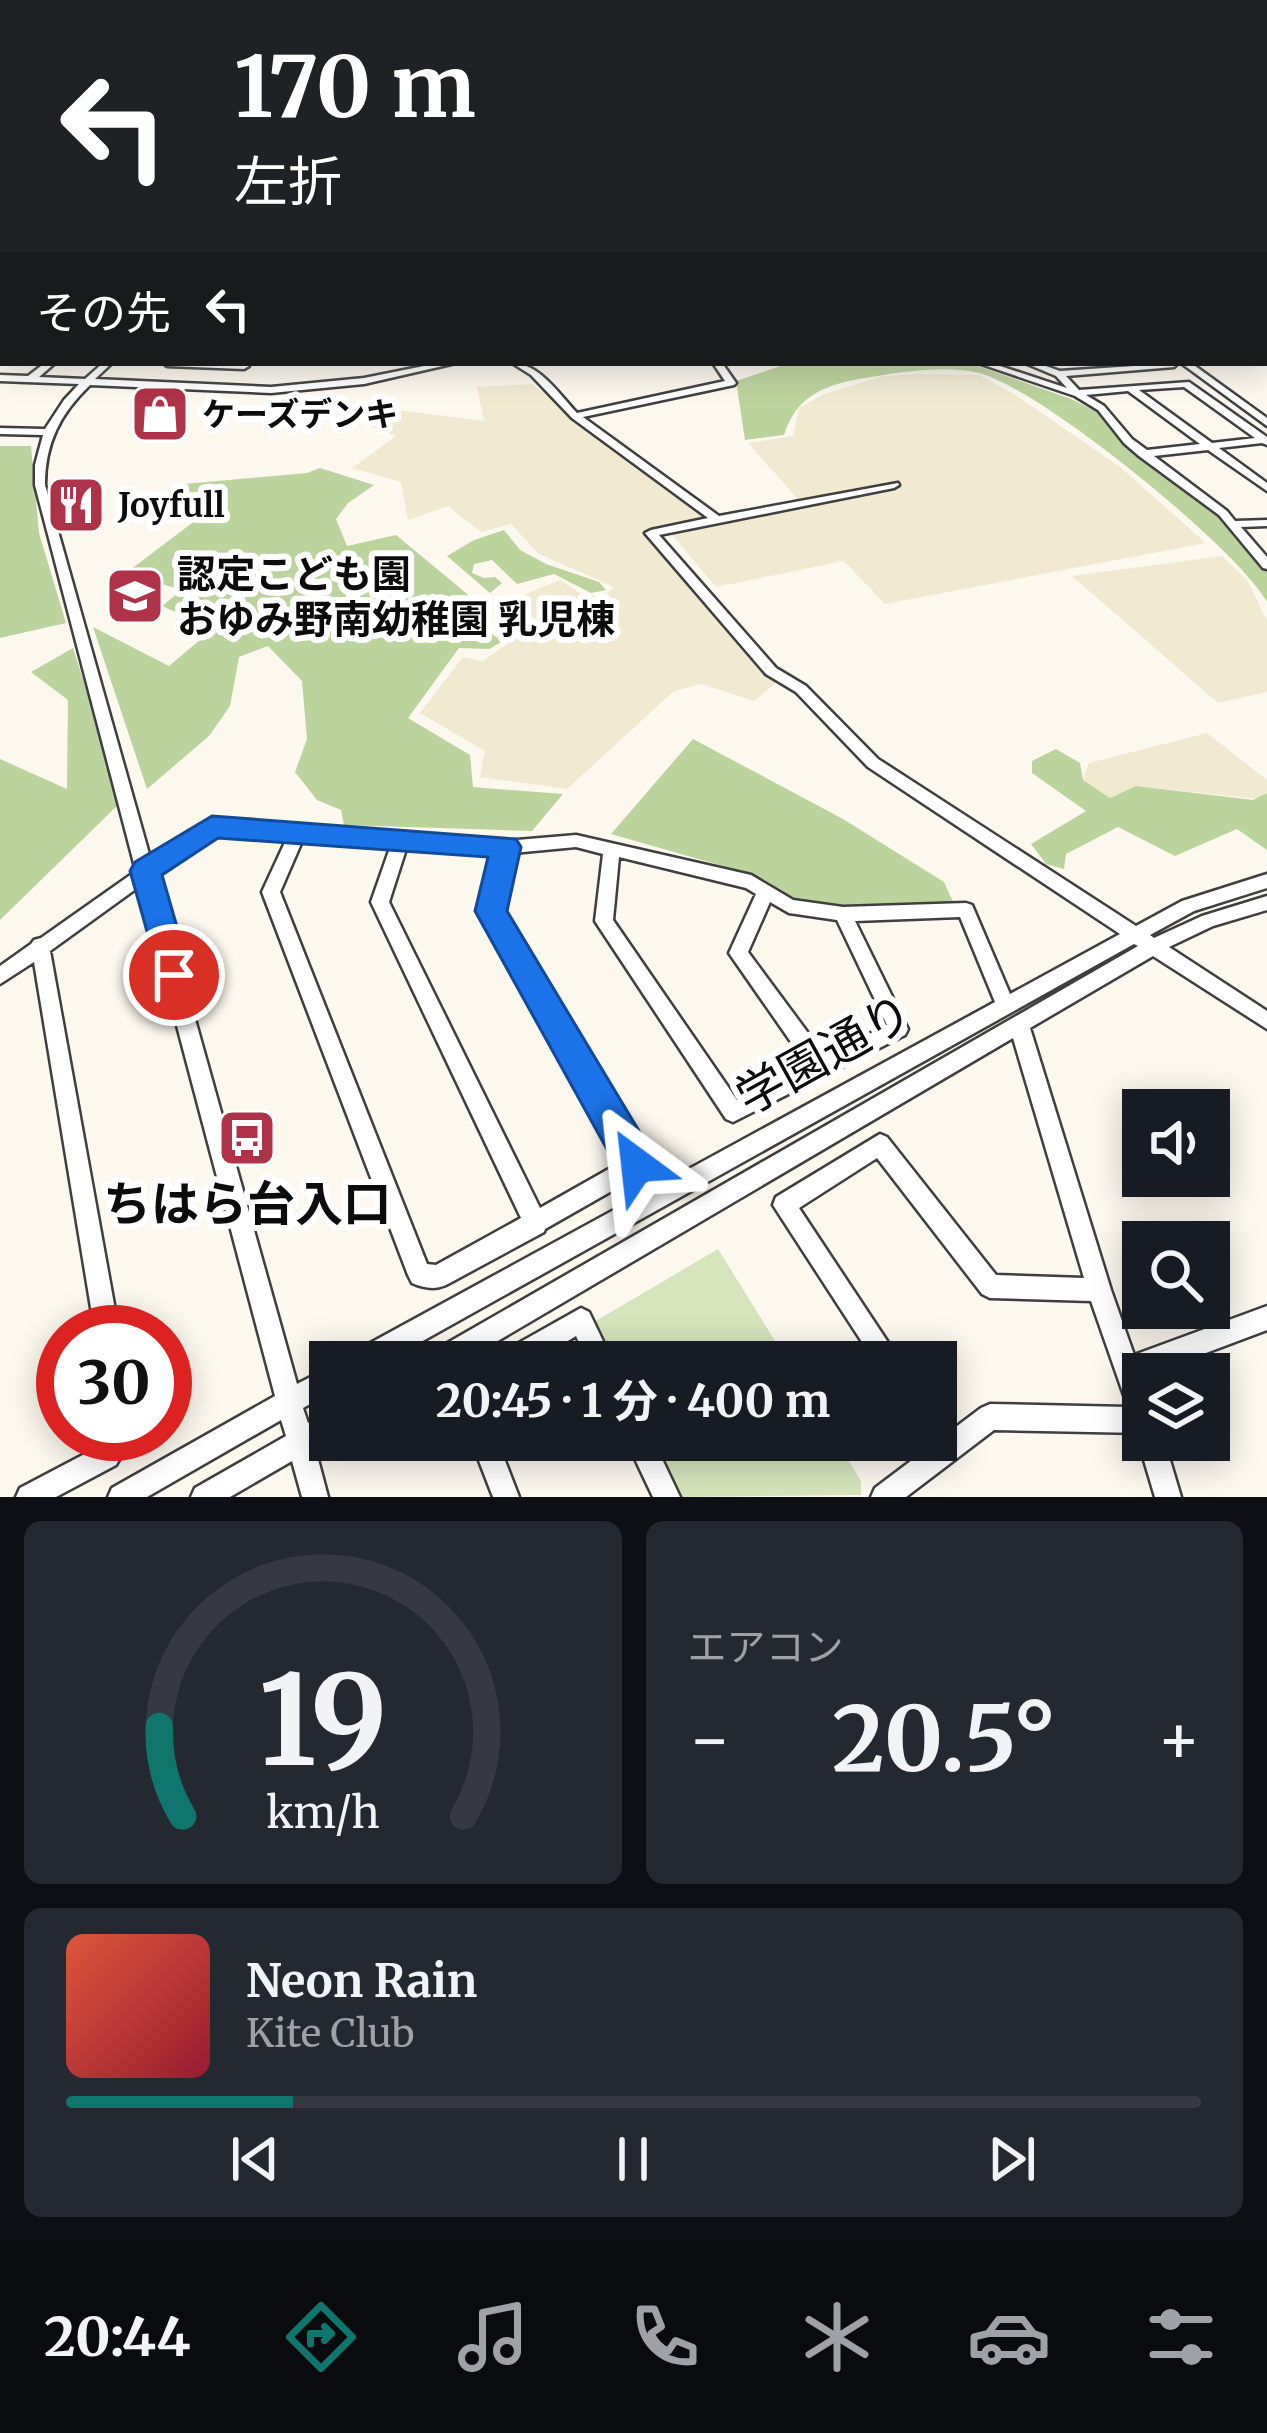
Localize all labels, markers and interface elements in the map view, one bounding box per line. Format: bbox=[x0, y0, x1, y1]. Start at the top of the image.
text: 170 m bbox=[234, 34, 476, 140]
icon: left bbox=[36, 48, 192, 204]
text: 左折 bbox=[234, 148, 342, 216]
icon: left bbox=[195, 276, 261, 342]
text: その先 bbox=[36, 285, 171, 341]
shop icon: ケーズデンキ bbox=[129, 383, 191, 445]
place label: ケーズデンキ bbox=[202, 394, 398, 435]
restaurant icon: Joyfull bbox=[45, 474, 107, 536]
place label: Joyfull bbox=[117, 485, 225, 526]
place label: 認定こども園 おゆみ野南幼稚園 乳児棟 bbox=[177, 550, 615, 644]
school or university icon: 認定こども園 おゆみ野南幼稚園 乳児棟 bbox=[104, 565, 166, 627]
pin bbox=[123, 924, 225, 1026]
icon: arrive bbox=[141, 942, 207, 1008]
street label: 学園通り bbox=[725, 981, 923, 1127]
map controls bbox=[1122, 1089, 1230, 1461]
button: sound bbox=[1122, 1089, 1230, 1197]
position arrow bbox=[574, 1102, 700, 1228]
bus stop icon: ちはら台入口 bbox=[216, 1107, 278, 1169]
place label: ちはら台入口 bbox=[103, 1174, 391, 1234]
button: search bbox=[1122, 1221, 1230, 1329]
speed limit sign: 30 bbox=[36, 1305, 192, 1461]
button: layers bbox=[1122, 1353, 1230, 1461]
text: 20:45 · 1 分 · 400 m bbox=[436, 1373, 830, 1429]
text: エアコン bbox=[688, 1623, 844, 1672]
text: 19 bbox=[258, 1642, 387, 1799]
text: 20.5° bbox=[832, 1682, 1057, 1796]
text: − bbox=[688, 1698, 732, 1781]
text: + bbox=[1157, 1698, 1201, 1781]
text: km/h bbox=[266, 1785, 380, 1839]
text: Neon Rain bbox=[246, 1953, 477, 2009]
text: Kite Club bbox=[246, 2009, 415, 2058]
icon: previous bbox=[222, 2126, 288, 2192]
icon: pause bbox=[600, 2126, 666, 2192]
icon: next bbox=[979, 2126, 1045, 2192]
icon: directions bbox=[279, 2295, 363, 2379]
icon: music bbox=[451, 2295, 535, 2379]
icon: phone bbox=[623, 2295, 707, 2379]
icon: climate bbox=[795, 2295, 879, 2379]
icon: car bbox=[967, 2295, 1051, 2379]
icon: filters bbox=[1139, 2295, 1223, 2379]
text: 20:44 bbox=[44, 2303, 191, 2371]

